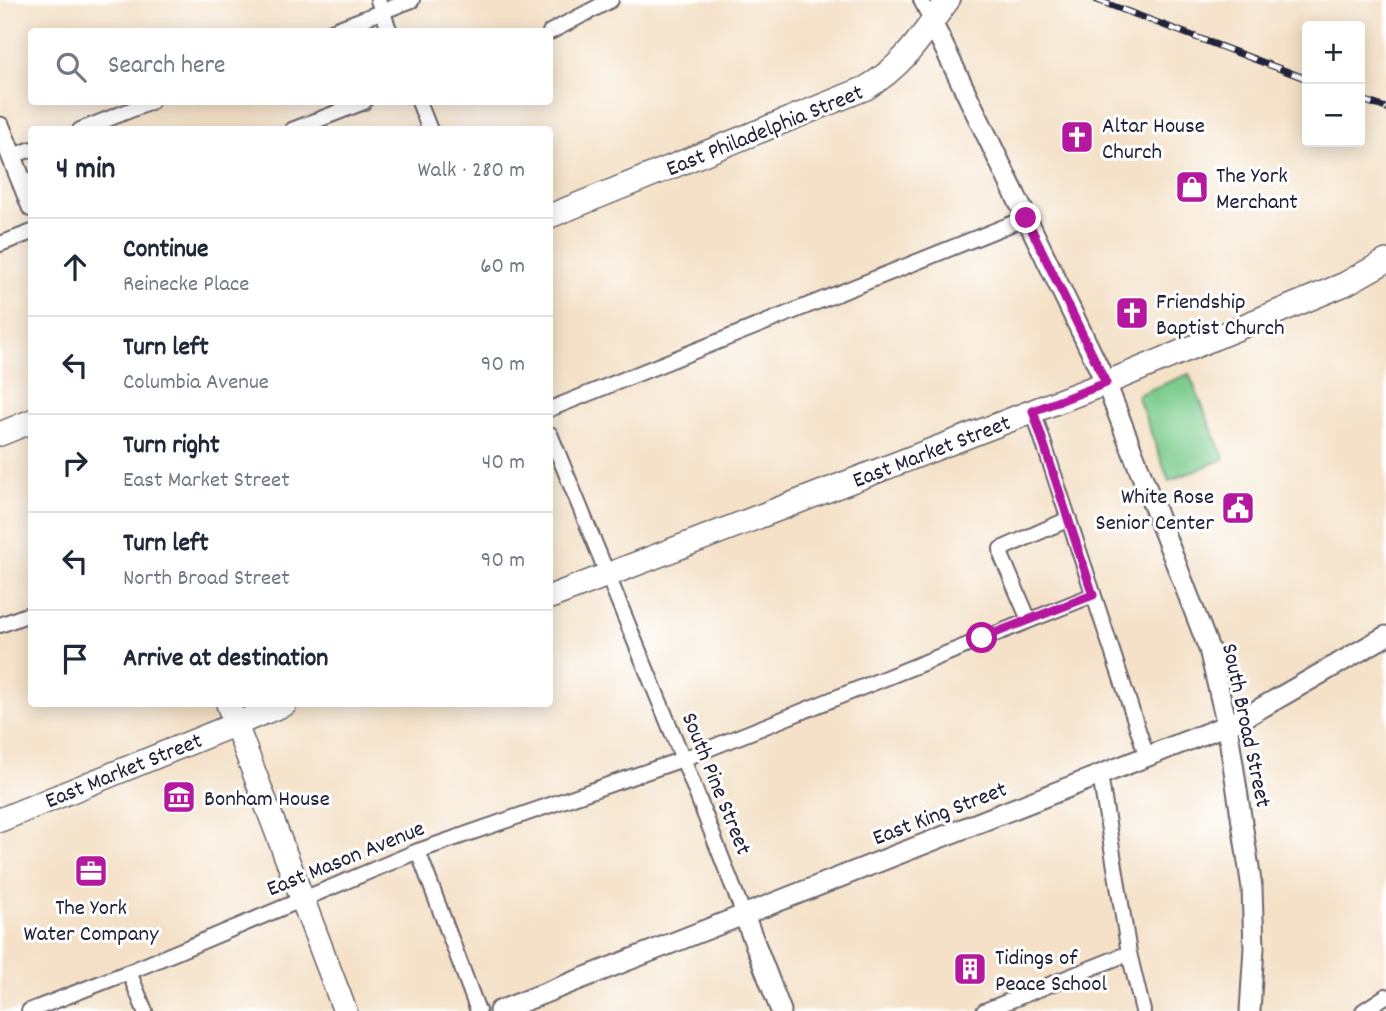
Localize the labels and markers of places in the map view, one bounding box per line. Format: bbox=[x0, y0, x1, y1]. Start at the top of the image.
place label: Altar House Church bbox=[1102, 111, 1205, 170]
church icon: Altar House Church bbox=[1058, 118, 1096, 156]
place label: The York Merchant bbox=[1216, 161, 1298, 220]
shop icon: The York Merchant bbox=[1173, 168, 1211, 206]
place label: Friendship Baptist Church bbox=[1156, 287, 1285, 346]
church icon: Friendship Baptist Church bbox=[1113, 294, 1151, 332]
place label: White Rose Senior Center bbox=[1096, 482, 1214, 541]
public building icon: White Rose Senior Center bbox=[1219, 489, 1257, 527]
museum icon: Bonham House bbox=[160, 778, 198, 816]
place label: Bonham House bbox=[204, 784, 330, 817]
office icon: The York Water Company bbox=[72, 852, 110, 890]
place label: The York Water Company bbox=[23, 893, 159, 952]
place label: Tidings of Peace School bbox=[995, 943, 1107, 1002]
building icon: Tidings of Peace School bbox=[951, 950, 989, 988]

